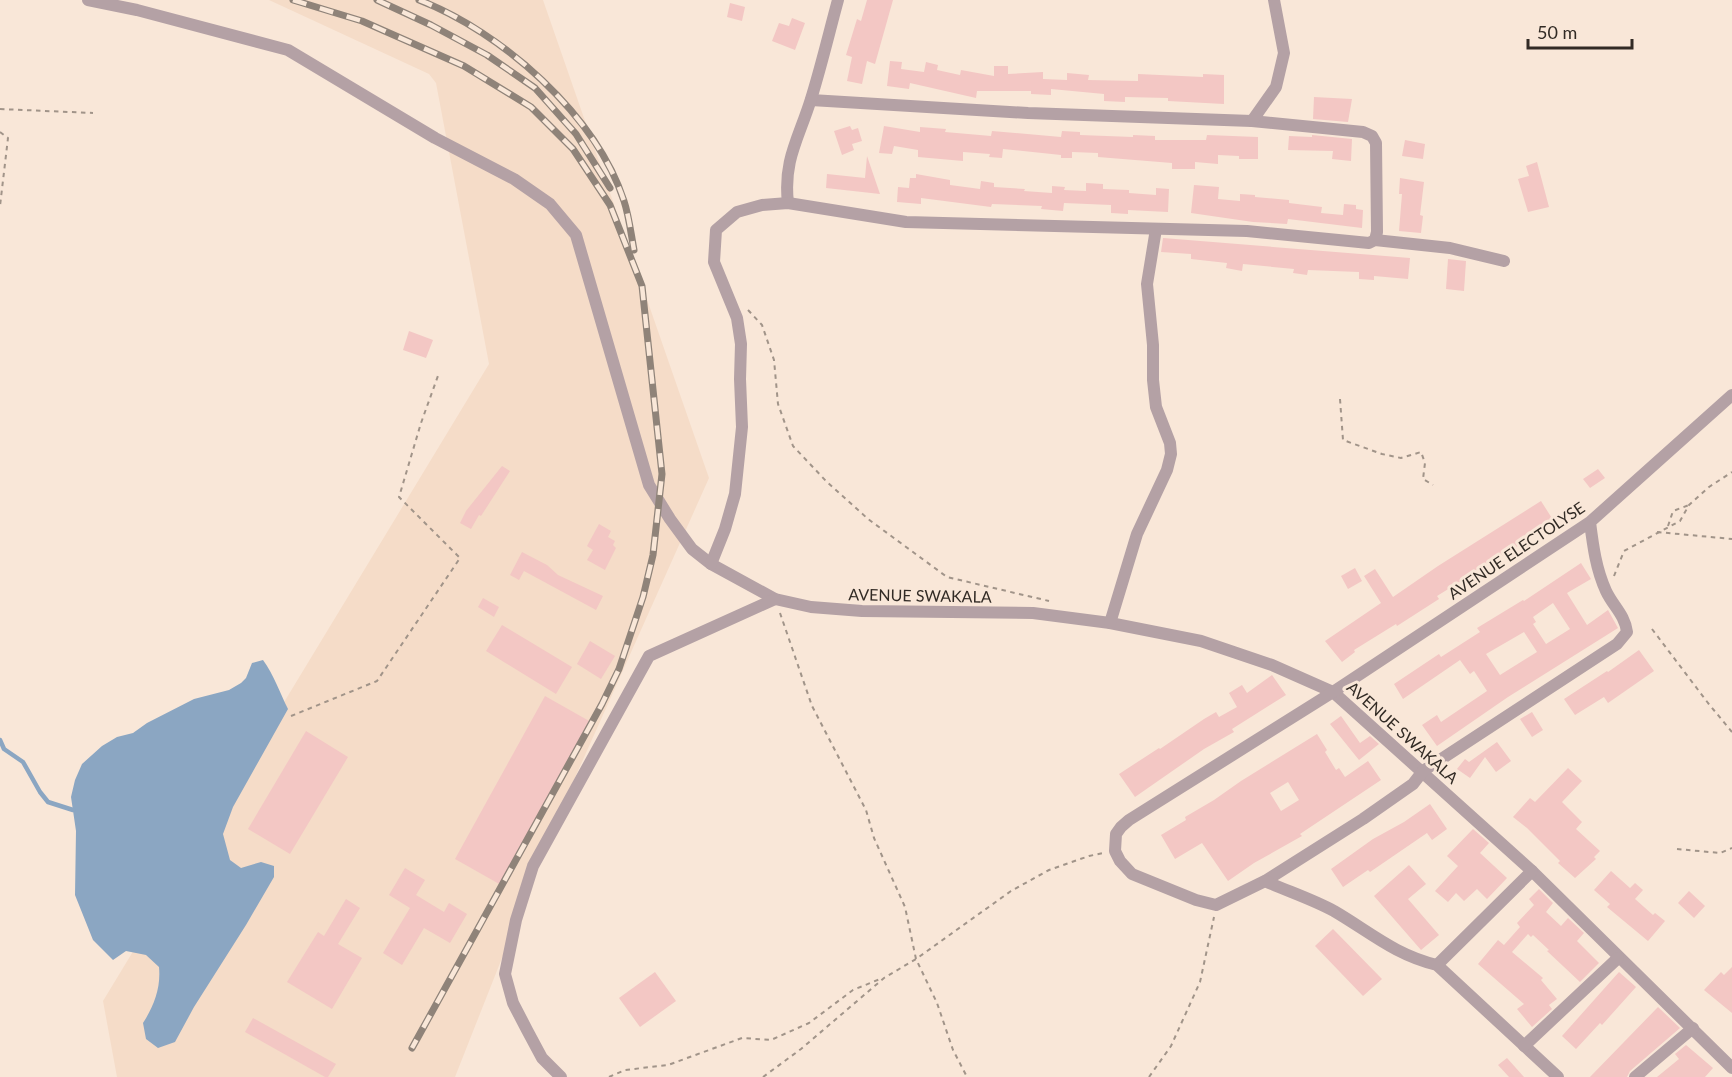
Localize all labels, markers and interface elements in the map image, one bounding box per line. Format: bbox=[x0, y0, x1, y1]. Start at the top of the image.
scale bar bbox=[1528, 12, 1632, 50]
text: 50 m bbox=[1537, 21, 1577, 43]
street label: AVENUE ELECTOLYSE bbox=[1444, 497, 1588, 603]
street label: AVENUE SWAKALA bbox=[848, 584, 992, 606]
street label: AVENUE SWAKALA bbox=[1343, 677, 1463, 787]

